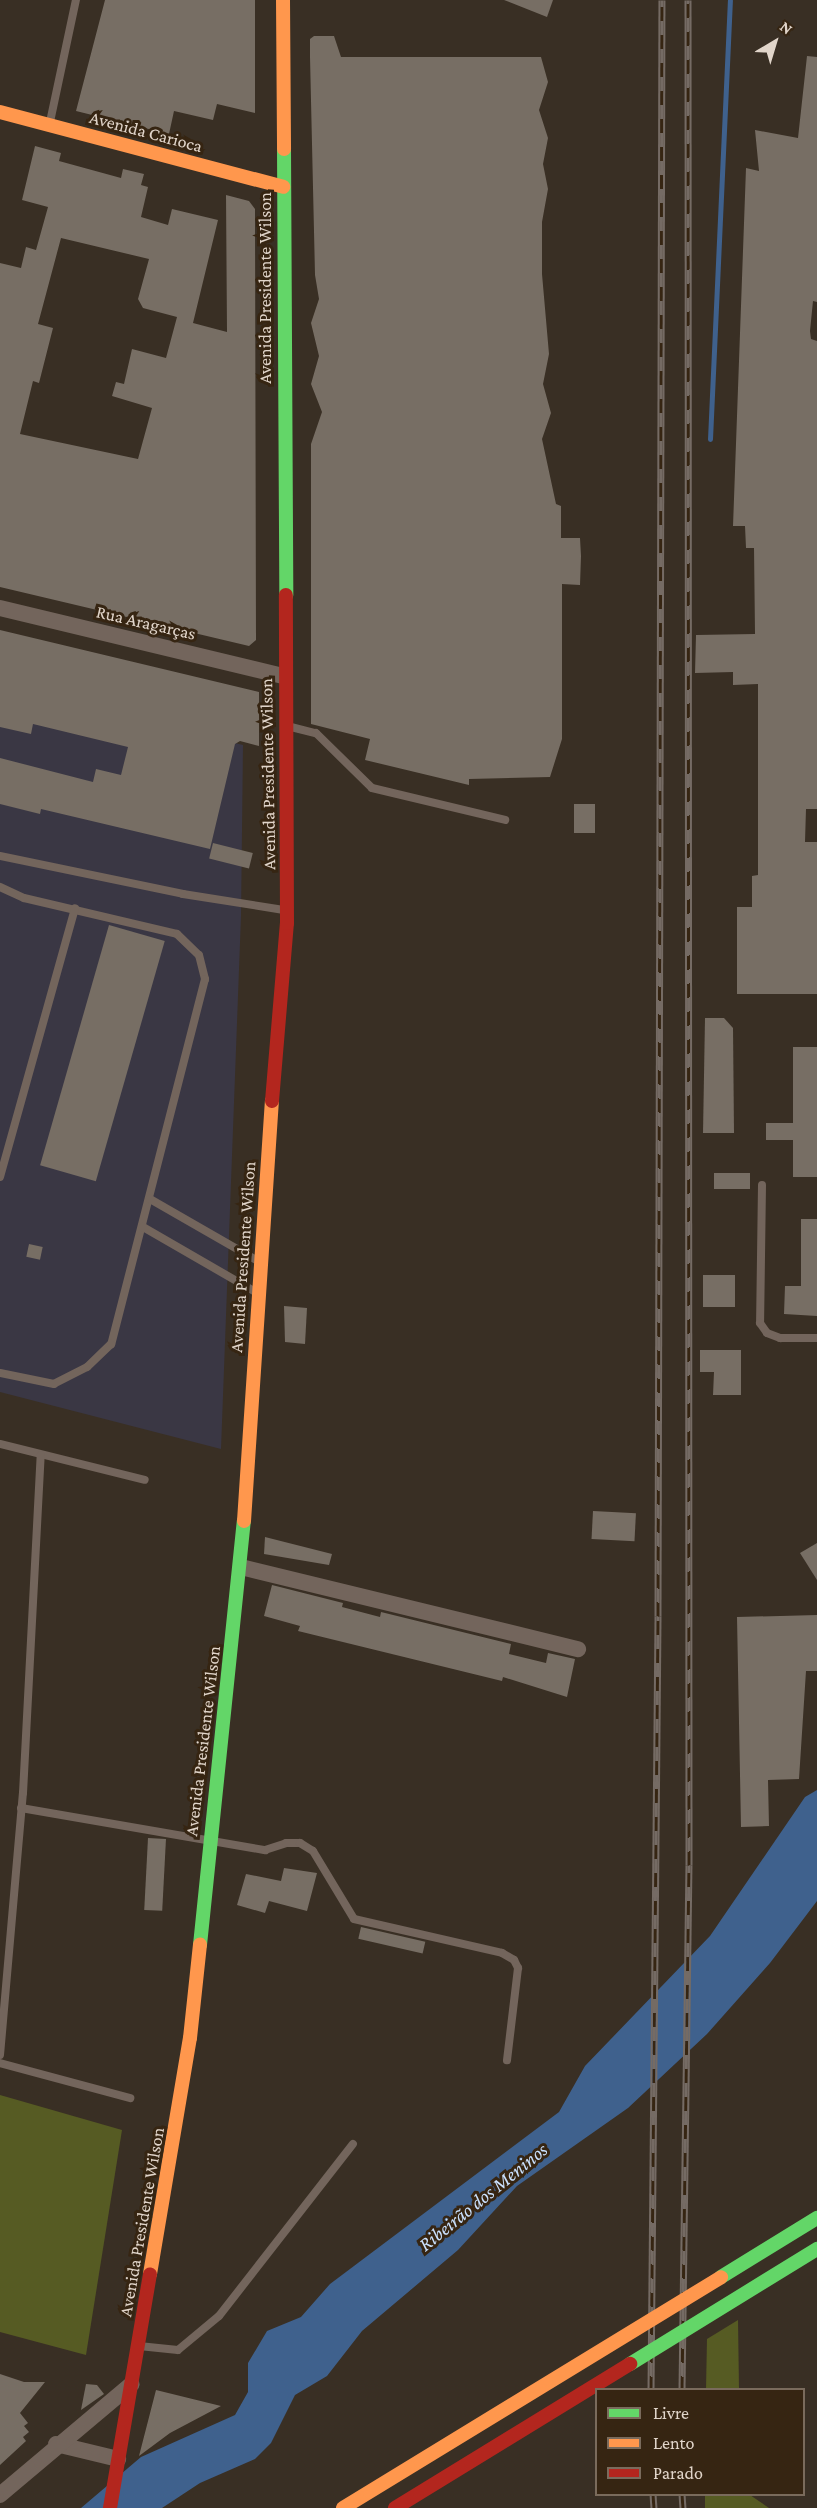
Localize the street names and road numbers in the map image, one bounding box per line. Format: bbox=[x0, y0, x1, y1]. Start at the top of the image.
street label: Avenida Carioca bbox=[87, 107, 205, 157]
street label: Avenida Presidente Wilson bbox=[254, 192, 276, 384]
street label: Rua Aragarças bbox=[94, 601, 198, 645]
street label: Avenida Presidente Wilson bbox=[256, 678, 280, 870]
street label: Avenida Presidente Wilson bbox=[226, 1161, 260, 1353]
street label: Avenida Presidente Wilson bbox=[181, 1645, 225, 1837]
street label: Avenida Presidente Wilson bbox=[115, 2126, 169, 2318]

